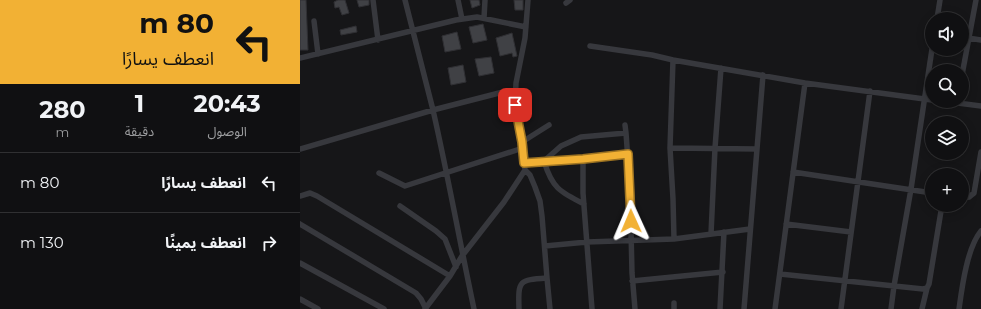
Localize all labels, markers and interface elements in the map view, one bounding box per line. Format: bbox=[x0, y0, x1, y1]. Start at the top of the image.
text: 80 m bbox=[139, 6, 214, 40]
map controls bbox=[925, 12, 969, 212]
button: sound bbox=[925, 12, 969, 56]
icon: left bbox=[228, 16, 280, 68]
text: انعطف يسارًا bbox=[122, 48, 214, 70]
button: search bbox=[925, 64, 969, 108]
pin bbox=[498, 88, 532, 122]
text: 1 bbox=[135, 89, 144, 118]
text: 20:43 bbox=[193, 89, 261, 118]
icon: arrive bbox=[504, 94, 526, 116]
text: 280 bbox=[39, 95, 86, 124]
button: layers bbox=[925, 116, 969, 160]
text: دقيقة bbox=[125, 123, 154, 139]
text: الوصول bbox=[207, 123, 247, 139]
text: m bbox=[55, 124, 69, 140]
button: + bbox=[925, 168, 969, 212]
icon: left bbox=[258, 172, 280, 194]
text: 80 m bbox=[20, 173, 59, 192]
text: انعطف يسارًا bbox=[161, 173, 246, 192]
position arrow bbox=[610, 200, 652, 242]
icon: right bbox=[258, 232, 280, 254]
text: 130 m bbox=[20, 233, 64, 252]
text: انعطف يمينًا bbox=[165, 233, 246, 252]

